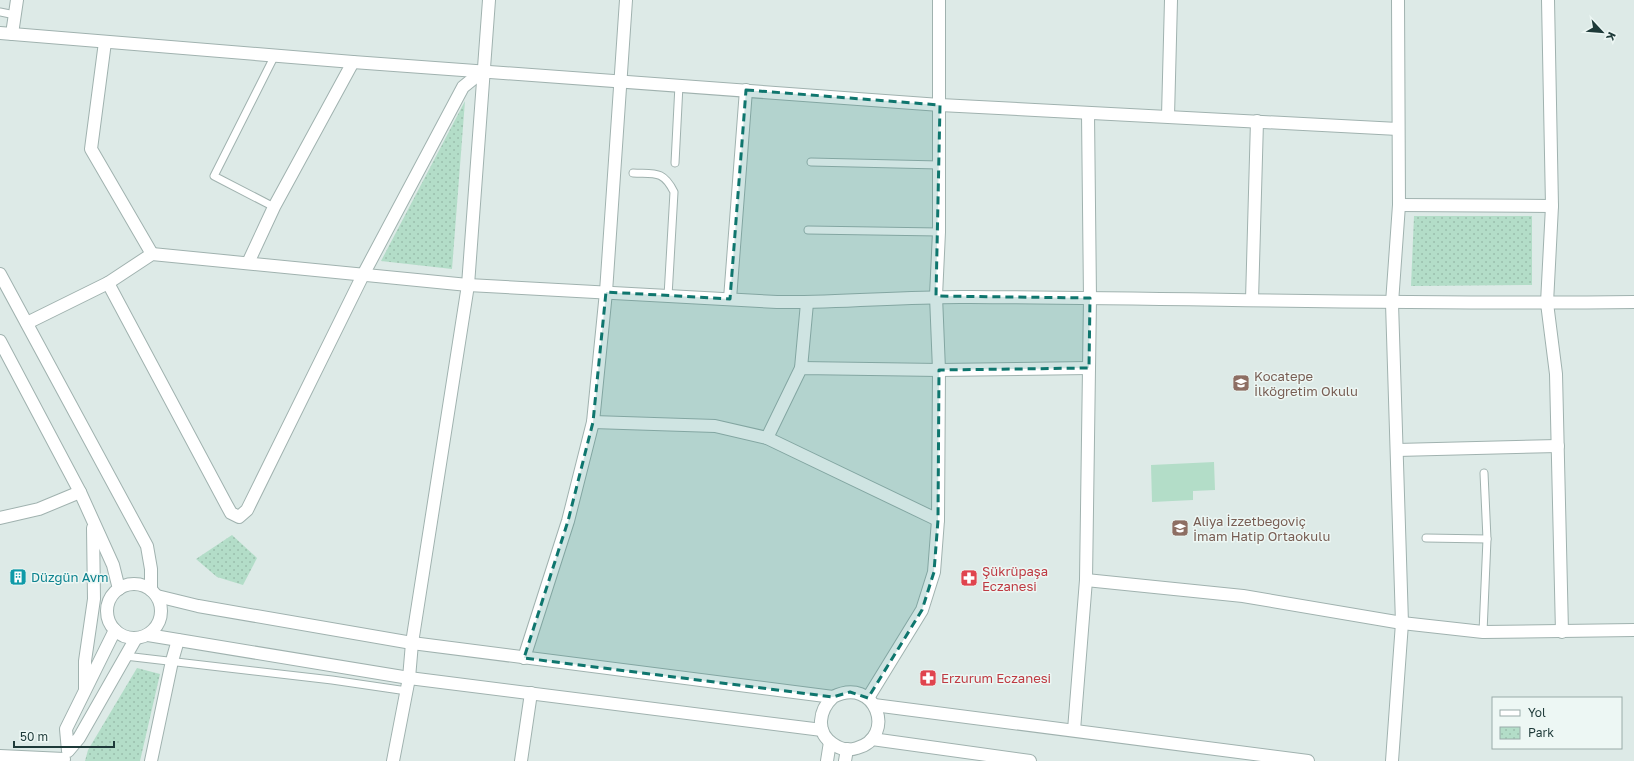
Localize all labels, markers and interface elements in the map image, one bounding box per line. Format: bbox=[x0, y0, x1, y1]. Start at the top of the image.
north arrow bbox=[1582, 12, 1622, 52]
text: K bbox=[1604, 30, 1619, 43]
place label: Kocatepe İlköğretim Okulu bbox=[1254, 368, 1358, 399]
school or university icon: Kocatepe İlköğretim Okulu bbox=[1231, 373, 1251, 393]
place label: Aliya İzzetbegoviç İmam Hatip Ortaokulu bbox=[1193, 513, 1330, 544]
school or university icon: Aliya İzzetbegoviç İmam Hatip Ortaokulu bbox=[1170, 518, 1190, 538]
place label: Şükrüpaşa Eczanesi bbox=[982, 563, 1048, 594]
building icon: Düzgün Avm bbox=[8, 567, 28, 587]
pharmacy icon: Şükrüpaşa Eczanesi bbox=[959, 568, 979, 588]
place label: Düzgün Avm bbox=[31, 569, 108, 585]
pharmacy icon: Erzurum Eczanesi bbox=[918, 668, 938, 688]
place label: Erzurum Eczanesi bbox=[941, 670, 1051, 686]
legend bbox=[1492, 697, 1622, 749]
text: Yol bbox=[1528, 705, 1546, 720]
scale bar bbox=[14, 723, 114, 749]
text: Park bbox=[1528, 725, 1554, 740]
text: 50 m bbox=[20, 729, 48, 744]

